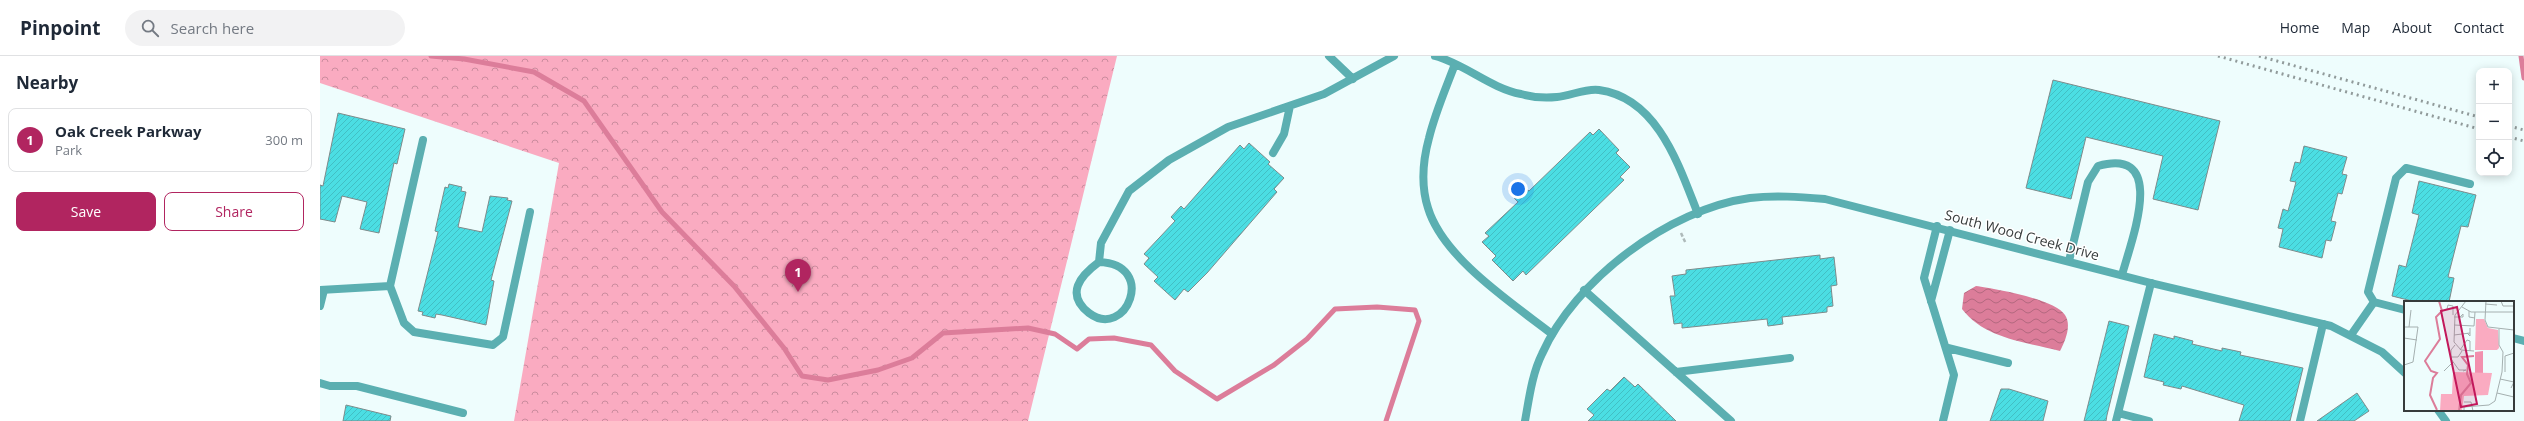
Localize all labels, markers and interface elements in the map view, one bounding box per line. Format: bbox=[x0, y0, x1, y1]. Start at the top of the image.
search box bbox=[125, 10, 405, 46]
text: Pinpoint bbox=[20, 15, 101, 41]
icon: search bbox=[139, 17, 161, 39]
text: Search here bbox=[171, 18, 254, 38]
text: Home bbox=[2280, 18, 2319, 37]
text: Map bbox=[2341, 18, 2370, 37]
text: About bbox=[2392, 18, 2432, 37]
text: Contact bbox=[2454, 18, 2504, 37]
map controls bbox=[2476, 68, 2512, 176]
button: + bbox=[2476, 68, 2512, 104]
text: Nearby bbox=[16, 71, 78, 94]
button: − bbox=[2476, 104, 2512, 140]
text: Oak Creek Parkway bbox=[55, 121, 202, 141]
text: 1 bbox=[26, 131, 34, 149]
text: 300 m bbox=[265, 131, 303, 149]
button: locate bbox=[2476, 140, 2512, 176]
text: Park bbox=[55, 141, 82, 159]
your location bbox=[1508, 179, 1528, 199]
button: Save bbox=[16, 192, 156, 231]
button: Share bbox=[164, 192, 304, 231]
street label: South Wood Creek Drive bbox=[1943, 205, 2102, 264]
pin: 1 bbox=[785, 259, 811, 292]
inset map bbox=[2404, 301, 2514, 411]

